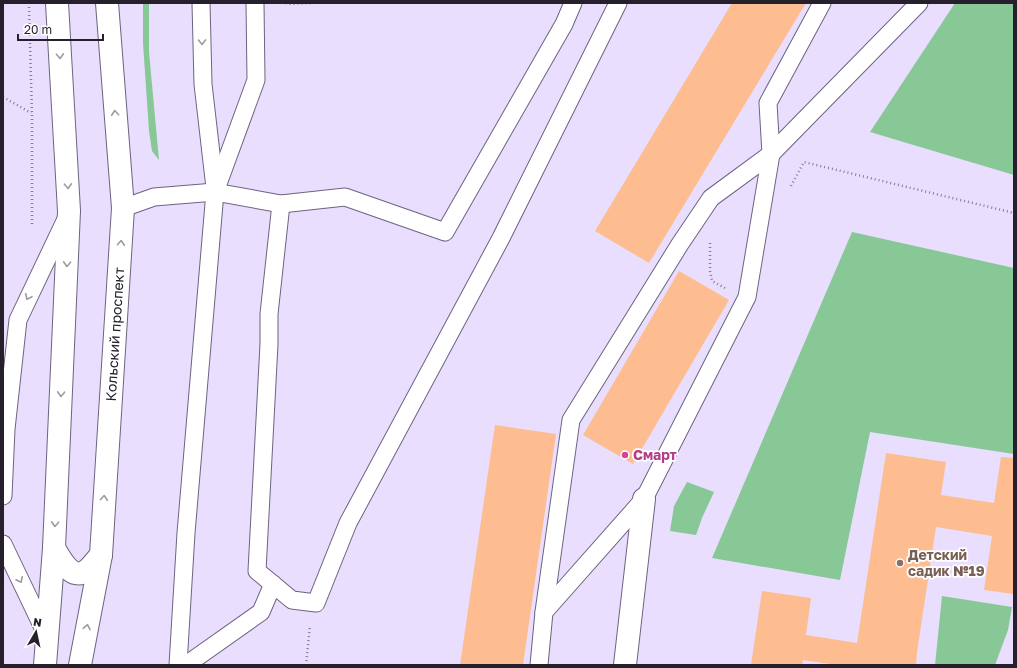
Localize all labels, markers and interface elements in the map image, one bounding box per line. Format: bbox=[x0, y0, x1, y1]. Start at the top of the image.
scale bar bbox=[18, 16, 103, 42]
text: 20 m bbox=[24, 22, 52, 37]
one-way arrow bbox=[198, 39, 206, 45]
one-way arrow bbox=[55, 53, 64, 59]
one-way arrow bbox=[111, 110, 120, 116]
one-way arrow bbox=[63, 183, 72, 189]
one-way arrow bbox=[116, 240, 125, 246]
one-way arrow bbox=[63, 261, 71, 267]
street label: Кольский проспект bbox=[102, 267, 127, 402]
one-way arrow bbox=[25, 293, 33, 300]
one-way arrow bbox=[57, 391, 66, 397]
place label: Смарт bbox=[633, 446, 677, 463]
marker: Смарт bbox=[620, 450, 630, 460]
one-way arrow bbox=[100, 495, 109, 501]
one-way arrow bbox=[51, 521, 60, 527]
place label: Детский садик №19 bbox=[908, 546, 985, 579]
marker: Детский садик №19 bbox=[895, 558, 905, 568]
one-way arrow bbox=[15, 575, 23, 583]
north arrow bbox=[16, 612, 56, 652]
text: N bbox=[32, 615, 43, 629]
one-way arrow bbox=[83, 624, 91, 630]

